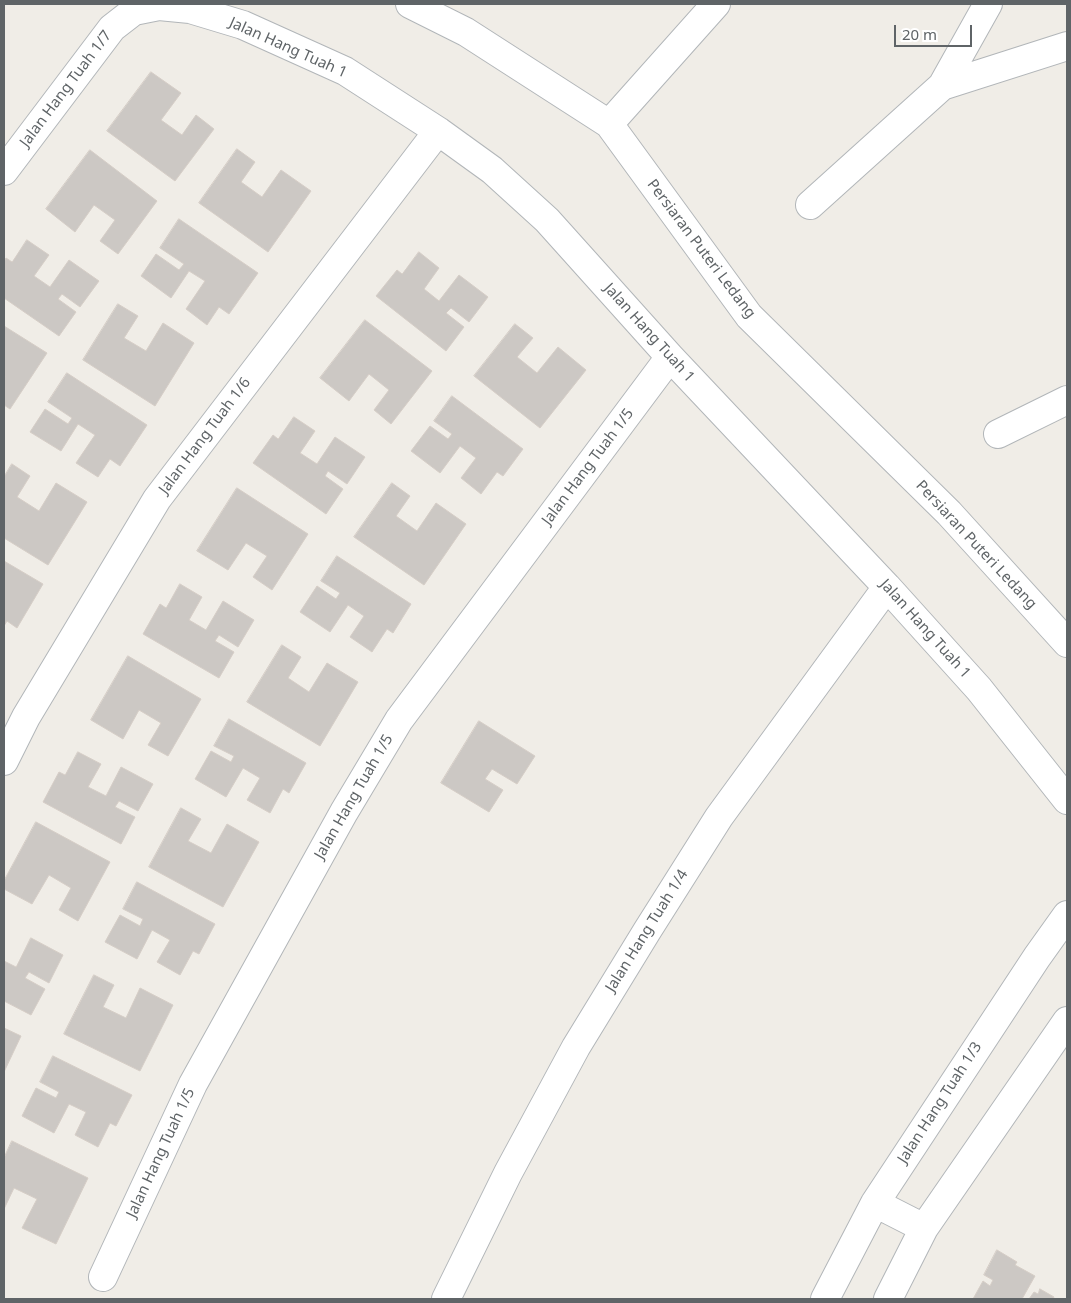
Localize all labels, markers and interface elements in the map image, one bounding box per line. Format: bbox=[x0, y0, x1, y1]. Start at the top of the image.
street label: Jalan Hang Tuah 1 bbox=[226, 14, 350, 82]
scale bar bbox=[896, 15, 974, 47]
text: 20 m bbox=[902, 24, 937, 44]
street label: Jalan Hang Tuah 1/7 bbox=[16, 27, 116, 151]
street label: Persiaran Puteri Ledang bbox=[643, 176, 759, 322]
street label: Jalan Hang Tuah 1 bbox=[600, 280, 698, 386]
street label: Jalan Hang Tuah 1/6 bbox=[155, 374, 255, 498]
street label: Jalan Hang Tuah 1/5 bbox=[538, 405, 638, 529]
street label: Persiaran Puteri Ledang bbox=[912, 477, 1040, 613]
street label: Jalan Hang Tuah 1 bbox=[876, 576, 974, 682]
street label: Jalan Hang Tuah 1/5 bbox=[311, 731, 397, 863]
street label: Jalan Hang Tuah 1/4 bbox=[602, 866, 692, 996]
street label: Jalan Hang Tuah 1/3 bbox=[894, 1039, 986, 1167]
street label: Jalan Hang Tuah 1/5 bbox=[123, 1085, 199, 1221]

